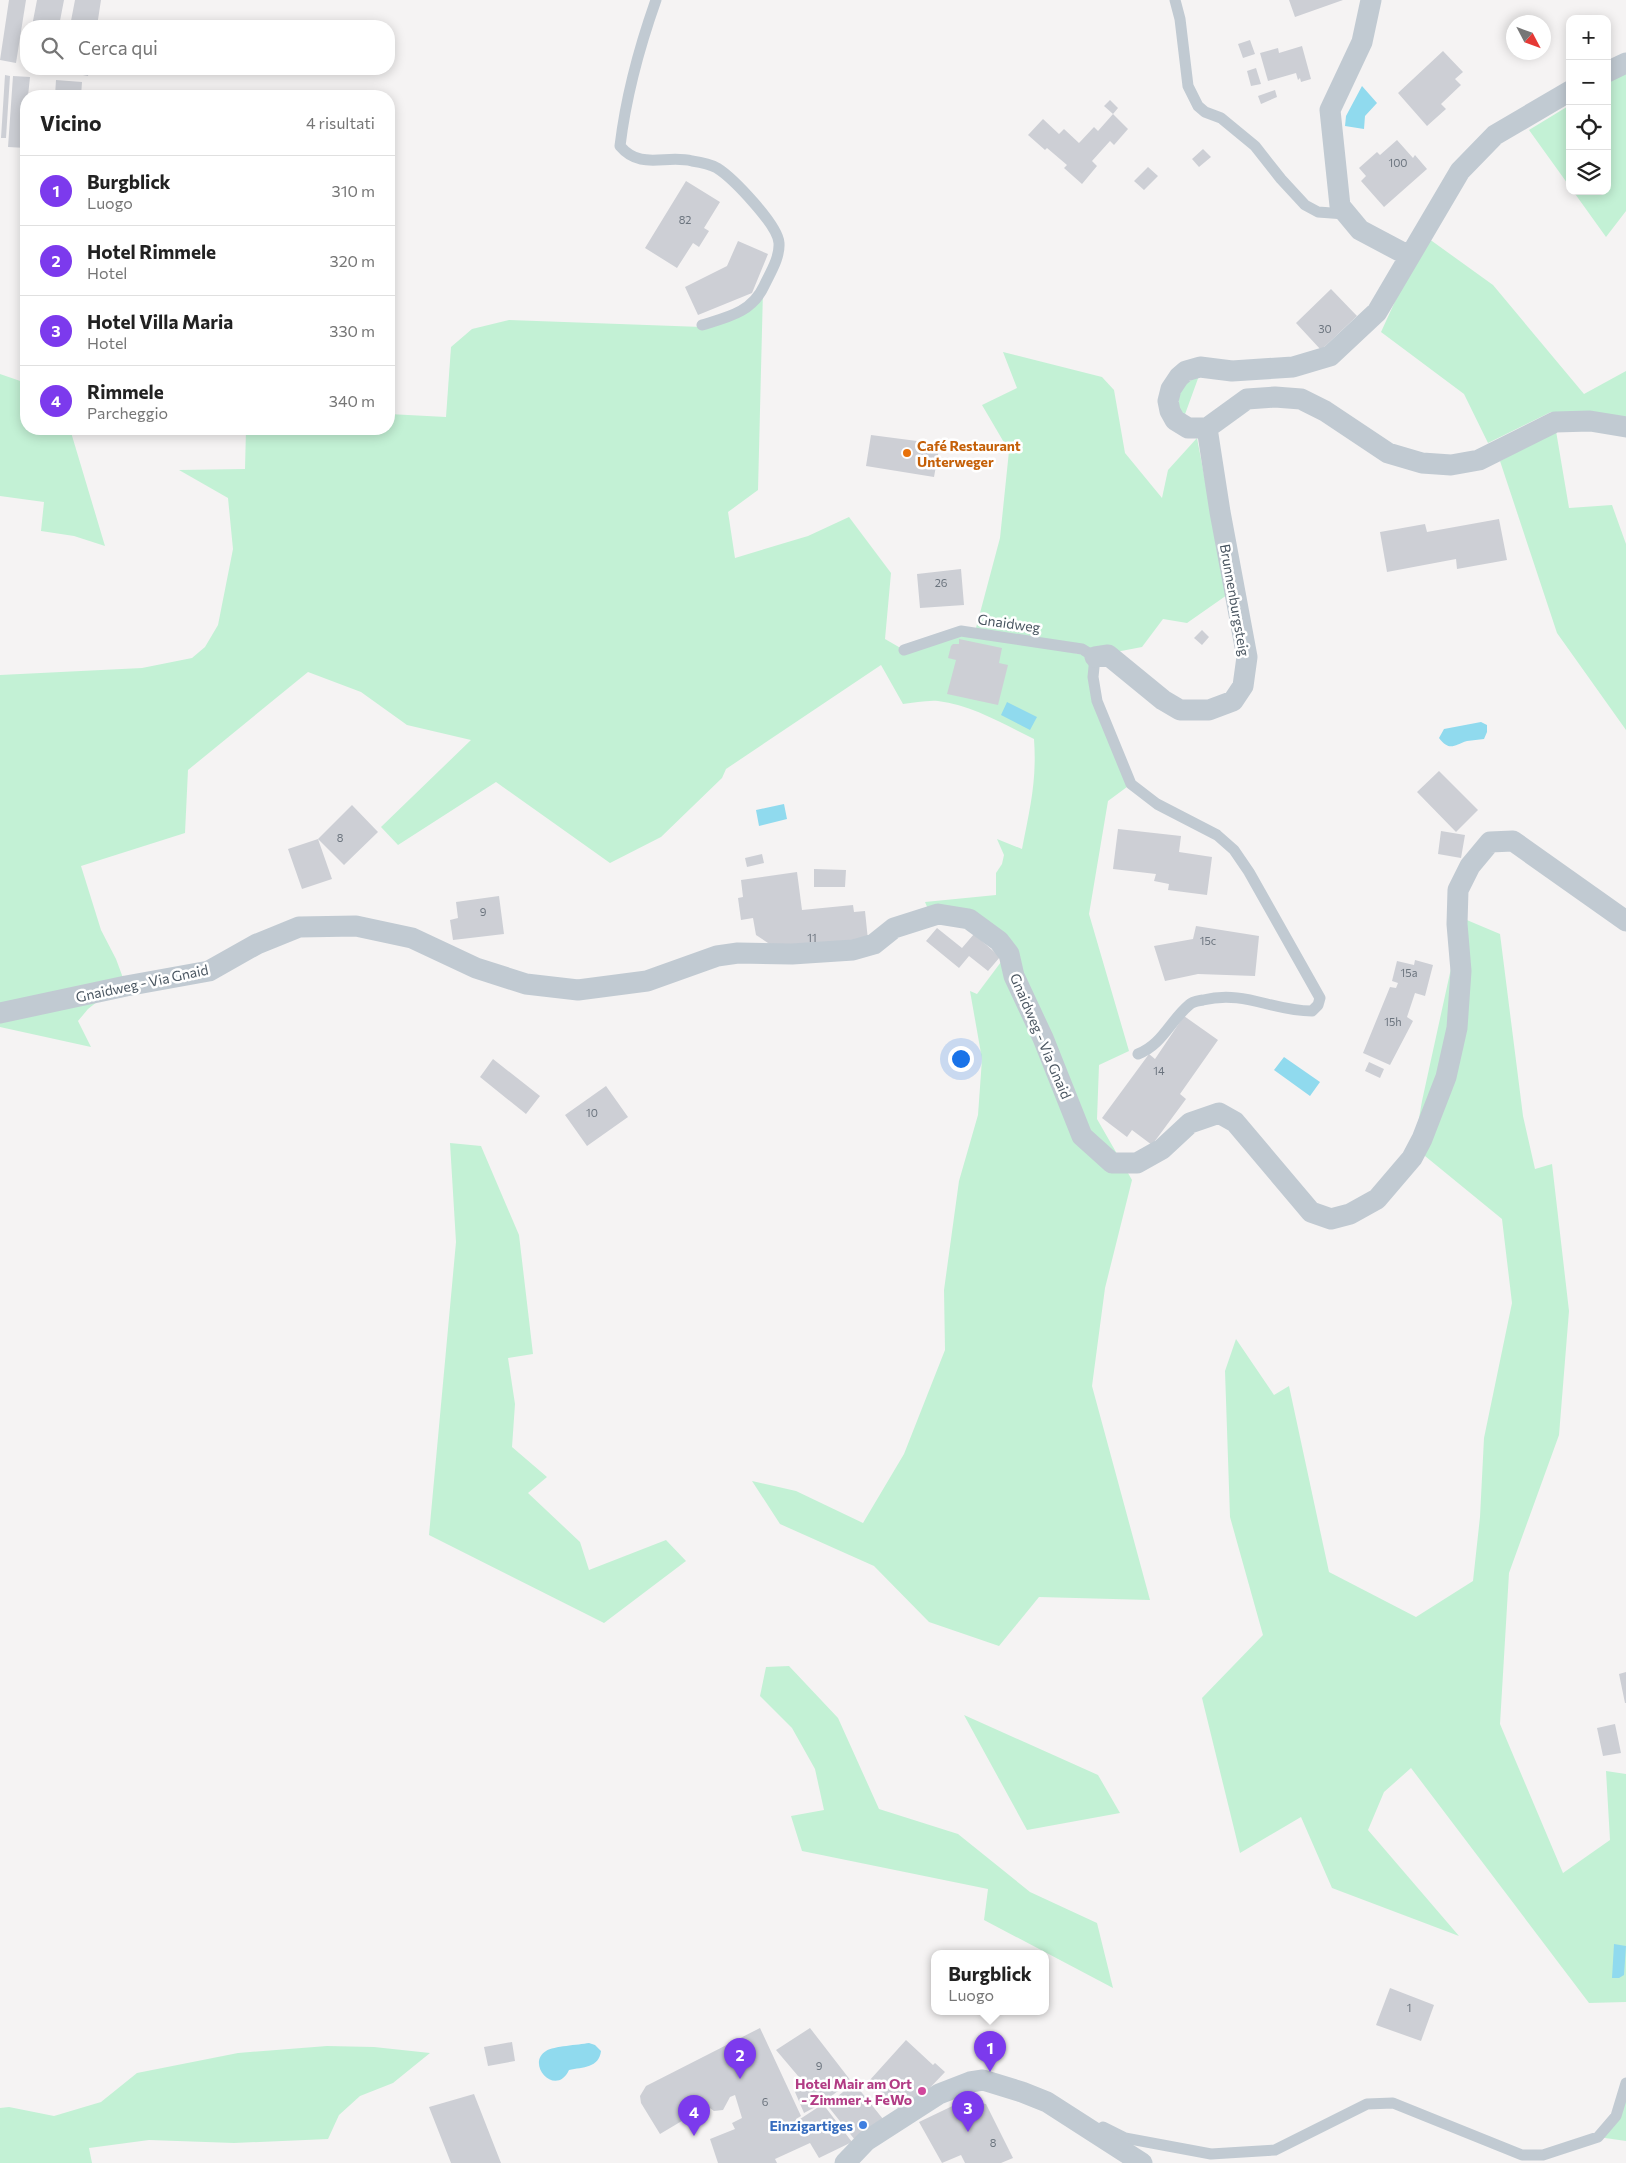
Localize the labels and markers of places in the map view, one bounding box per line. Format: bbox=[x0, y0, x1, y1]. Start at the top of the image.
place label: Café Restaurant Unterweger bbox=[917, 437, 1021, 470]
marker: Café Restaurant Unterweger bbox=[901, 447, 913, 459]
pin: 1 bbox=[974, 2031, 1006, 2072]
pin: 2 bbox=[724, 2038, 756, 2079]
place label: Hotel Mair am Ort - Zimmer + FeWo bbox=[795, 2075, 912, 2108]
marker: Hotel Mair am Ort - Zimmer + FeWo bbox=[916, 2085, 928, 2097]
pin: 3 bbox=[952, 2091, 984, 2132]
pin: 4 bbox=[678, 2095, 710, 2136]
place label: Einzigartiges bbox=[769, 2117, 853, 2134]
marker: Einzigartiges bbox=[857, 2119, 869, 2131]

